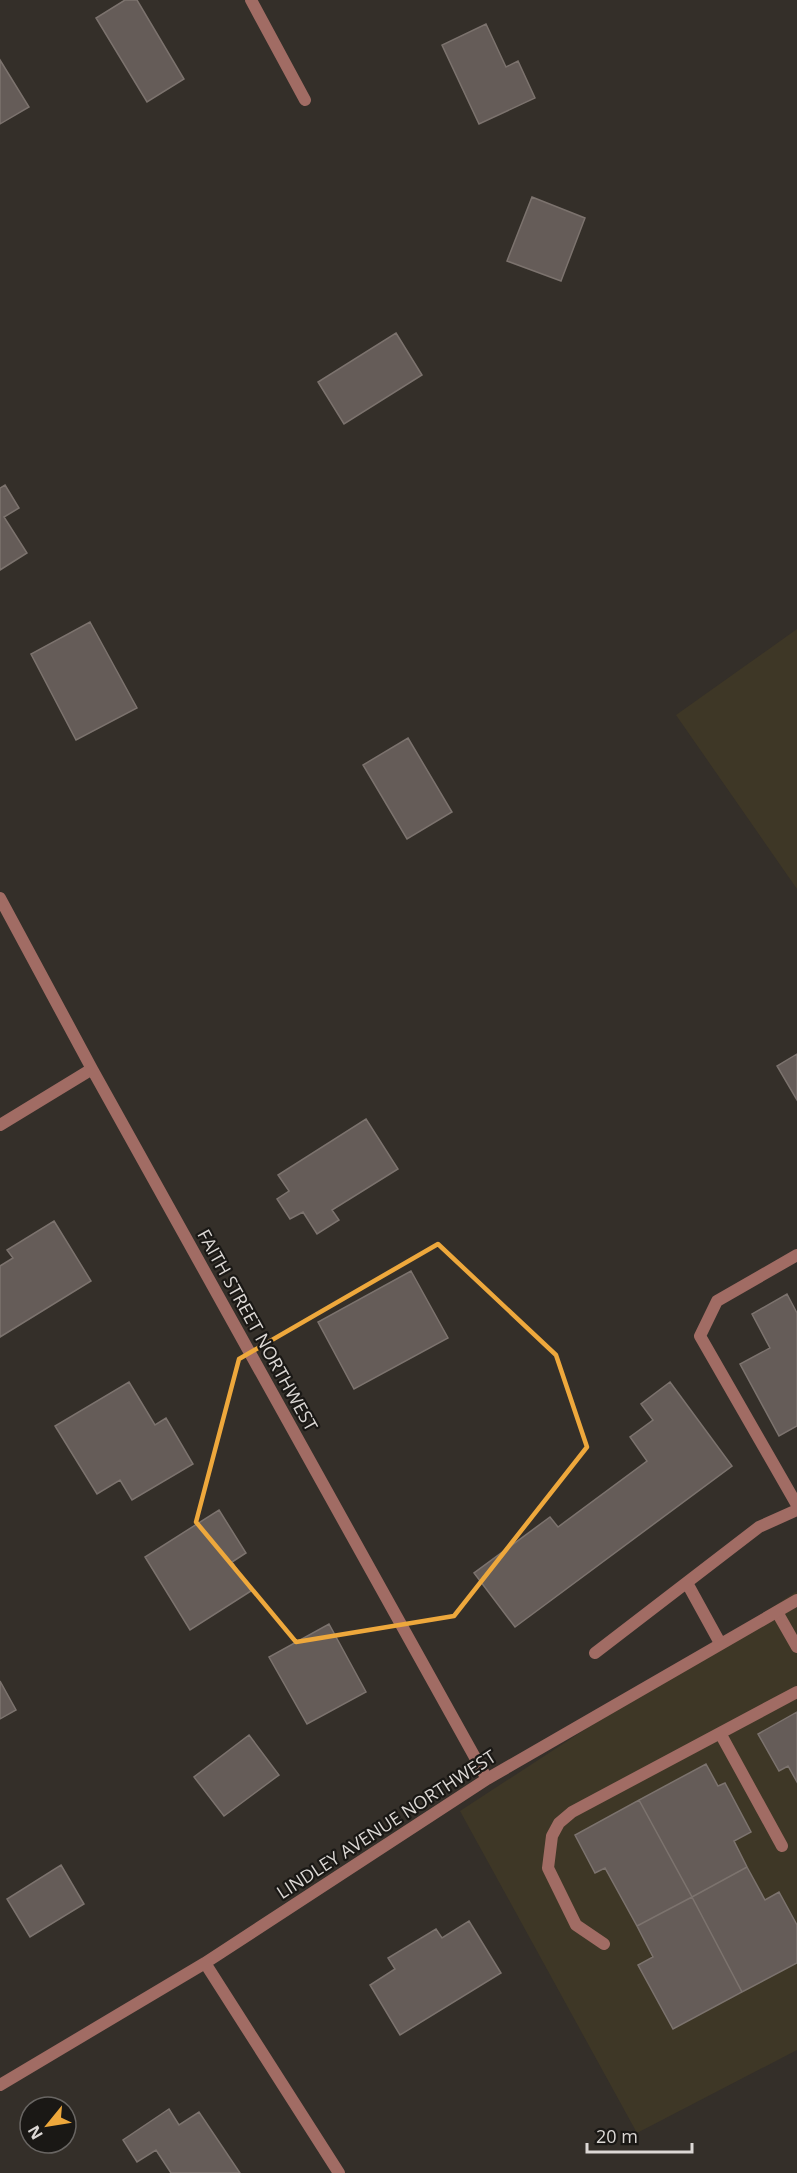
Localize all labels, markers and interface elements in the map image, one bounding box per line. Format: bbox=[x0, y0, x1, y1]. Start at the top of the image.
street label: FAITH STREET NORTHWEST bbox=[192, 1225, 324, 1435]
street label: LINDLEY AVENUE NORTHWEST bbox=[272, 1744, 500, 1904]
north arrow bbox=[18, 2095, 78, 2155]
scale bar bbox=[587, 2116, 692, 2154]
text: N bbox=[22, 2121, 48, 2144]
text: 20 m bbox=[596, 2124, 638, 2148]

